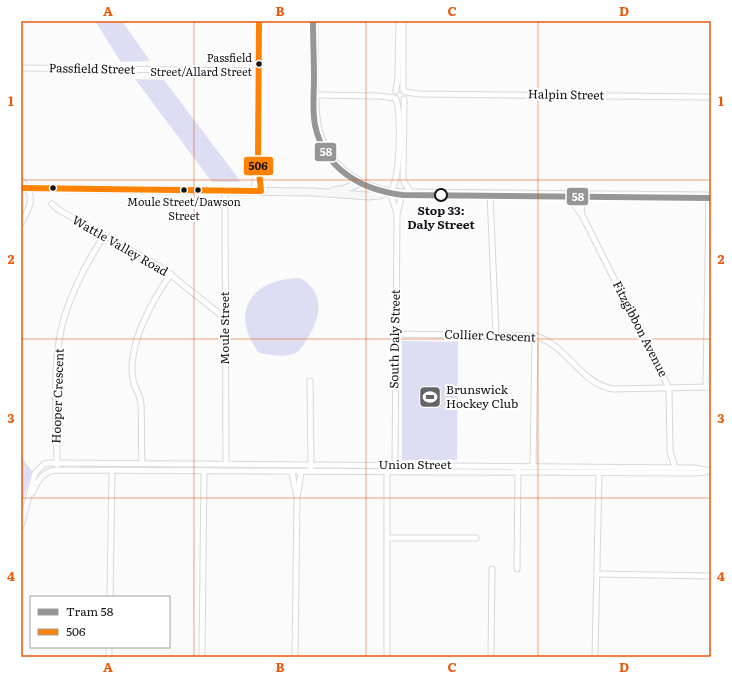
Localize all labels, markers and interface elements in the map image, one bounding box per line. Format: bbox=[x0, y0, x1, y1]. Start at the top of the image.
text: A bbox=[103, 1, 113, 20]
text: B bbox=[276, 1, 285, 20]
text: C bbox=[447, 1, 457, 20]
text: D bbox=[619, 1, 629, 20]
place label: Passfield Street/Allard Street bbox=[150, 49, 253, 79]
street label: Passfield Street bbox=[49, 58, 135, 78]
marker: Passfield Street/Allard Street bbox=[254, 59, 264, 69]
street label: Halpin Street bbox=[528, 84, 605, 104]
text: 1 bbox=[8, 91, 14, 110]
text: 1 bbox=[718, 91, 724, 110]
line badge: 58 bbox=[314, 142, 337, 162]
text: 58 bbox=[320, 143, 333, 159]
line badge: 506 bbox=[243, 156, 274, 176]
text: 506 bbox=[248, 157, 268, 173]
unlabelled marker bbox=[48, 183, 58, 193]
marker: Moule Street/Dawson Street bbox=[179, 185, 189, 195]
unlabelled marker bbox=[193, 185, 203, 195]
line badge: 58 bbox=[566, 187, 589, 206]
marker: Stop 33: Daly Street bbox=[434, 188, 448, 202]
text: 58 bbox=[572, 188, 585, 204]
place label: Moule Street/Dawson Street bbox=[127, 193, 241, 223]
place label: Stop 33: Daly Street bbox=[407, 201, 475, 233]
street label: Wattle Valley Road bbox=[69, 210, 172, 280]
text: 2 bbox=[8, 249, 15, 268]
text: 2 bbox=[718, 249, 725, 268]
street label: Fitzgibbon Avenue bbox=[609, 277, 673, 380]
street label: South Daly Street bbox=[384, 289, 404, 389]
street label: Moule Street bbox=[215, 291, 233, 365]
street label: Collier Crescent bbox=[444, 324, 536, 346]
street label: Hooper Crescent bbox=[46, 348, 68, 444]
place label: Brunswick Hockey Club bbox=[446, 380, 518, 412]
sports icon: Brunswick Hockey Club bbox=[417, 384, 443, 410]
text: 3 bbox=[7, 408, 15, 427]
text: 3 bbox=[717, 408, 725, 427]
street label: Union Street bbox=[378, 455, 452, 473]
text: 4 bbox=[7, 566, 15, 585]
text: 4 bbox=[717, 566, 725, 585]
legend bbox=[30, 596, 170, 648]
text: Tram 58 bbox=[66, 602, 114, 620]
text: 506 bbox=[66, 622, 86, 640]
text: A bbox=[103, 657, 113, 676]
text: B bbox=[276, 657, 285, 676]
text: C bbox=[447, 657, 457, 676]
text: D bbox=[619, 657, 629, 676]

